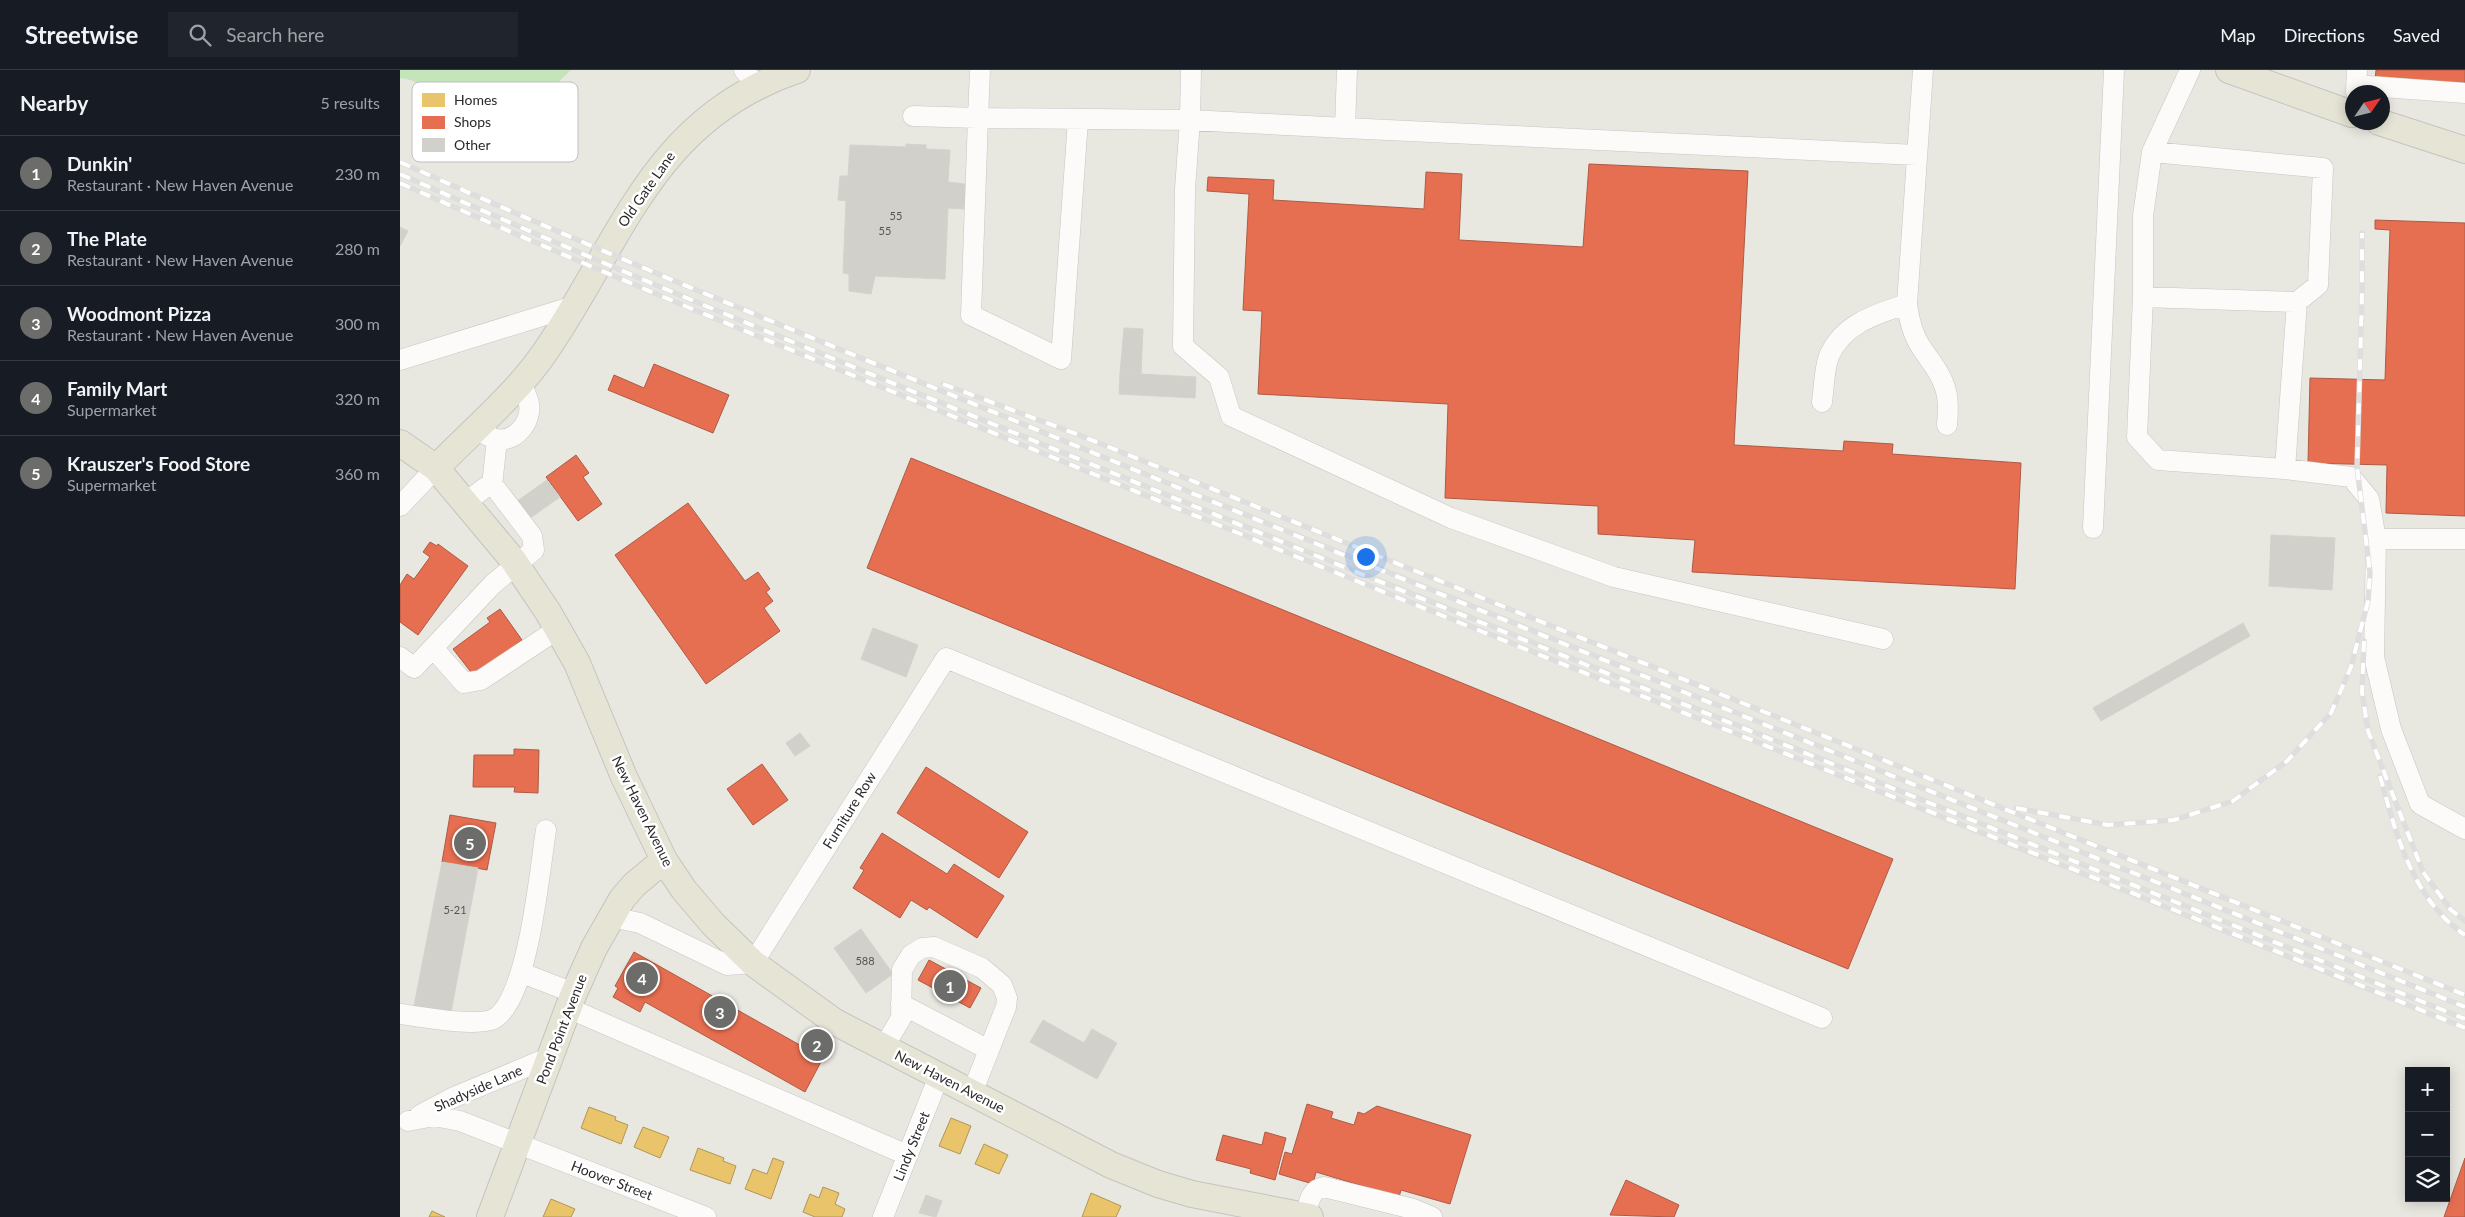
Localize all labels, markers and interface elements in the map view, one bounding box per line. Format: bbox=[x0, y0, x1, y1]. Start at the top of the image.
search box bbox=[168, 12, 518, 57]
text: Streetwise bbox=[25, 20, 138, 49]
icon: search bbox=[186, 21, 214, 49]
text: Search here bbox=[226, 23, 324, 46]
text: Map bbox=[2220, 24, 2256, 46]
text: Directions bbox=[2284, 24, 2365, 46]
text: Saved bbox=[2393, 24, 2440, 46]
legend bbox=[412, 82, 578, 162]
north arrow bbox=[2345, 85, 2390, 130]
text: Nearby bbox=[20, 90, 88, 115]
text: Homes bbox=[454, 91, 497, 108]
text: 5 results bbox=[320, 93, 380, 112]
text: Shops bbox=[454, 113, 491, 130]
text: Other bbox=[454, 136, 491, 153]
street label: Old Gate Lane bbox=[614, 148, 678, 230]
text: Dunkin' bbox=[67, 152, 132, 175]
text: 1 bbox=[31, 164, 41, 183]
text: 230 m bbox=[335, 164, 380, 183]
text: Restaurant · New Haven Avenue bbox=[67, 175, 293, 194]
house number: 55 bbox=[890, 209, 902, 222]
house number: 55 bbox=[879, 224, 891, 237]
text: The Plate bbox=[67, 227, 147, 250]
text: 2 bbox=[31, 239, 41, 258]
text: 280 m bbox=[335, 239, 380, 258]
text: Restaurant · New Haven Avenue bbox=[67, 250, 293, 269]
text: Woodmont Pizza bbox=[67, 302, 211, 325]
text: 3 bbox=[31, 314, 41, 333]
text: 300 m bbox=[335, 314, 380, 333]
text: Restaurant · New Haven Avenue bbox=[67, 325, 293, 344]
text: Family Mart bbox=[67, 377, 167, 400]
text: 4 bbox=[31, 389, 41, 408]
text: 320 m bbox=[335, 389, 380, 408]
text: Supermarket bbox=[67, 400, 156, 419]
text: Krauszer's Food Store bbox=[67, 452, 250, 475]
text: 5 bbox=[31, 464, 41, 483]
text: 360 m bbox=[335, 464, 380, 483]
text: Supermarket bbox=[67, 475, 156, 494]
your location bbox=[1353, 544, 1379, 570]
street label: New Haven Avenue bbox=[609, 753, 677, 869]
street label: Furniture Row bbox=[819, 769, 879, 851]
pin: 5 bbox=[454, 824, 486, 862]
house number: 5-21 bbox=[443, 903, 467, 916]
house number: 588 bbox=[855, 954, 875, 967]
pin: 4 bbox=[626, 959, 658, 997]
pin: 1 bbox=[934, 967, 966, 1005]
street label: Pond Point Avenue bbox=[532, 971, 590, 1087]
pin: 3 bbox=[704, 993, 736, 1031]
pin: 2 bbox=[801, 1026, 833, 1064]
street label: New Haven Avenue bbox=[892, 1046, 1008, 1116]
street label: Shadyside Lane bbox=[431, 1061, 525, 1115]
map controls bbox=[2405, 1067, 2450, 1202]
button: + bbox=[2405, 1067, 2450, 1112]
street label: Lindy Street bbox=[889, 1109, 933, 1183]
button: − bbox=[2405, 1112, 2450, 1157]
street label: Hoover Street bbox=[569, 1157, 655, 1203]
button: layers bbox=[2405, 1157, 2450, 1202]

